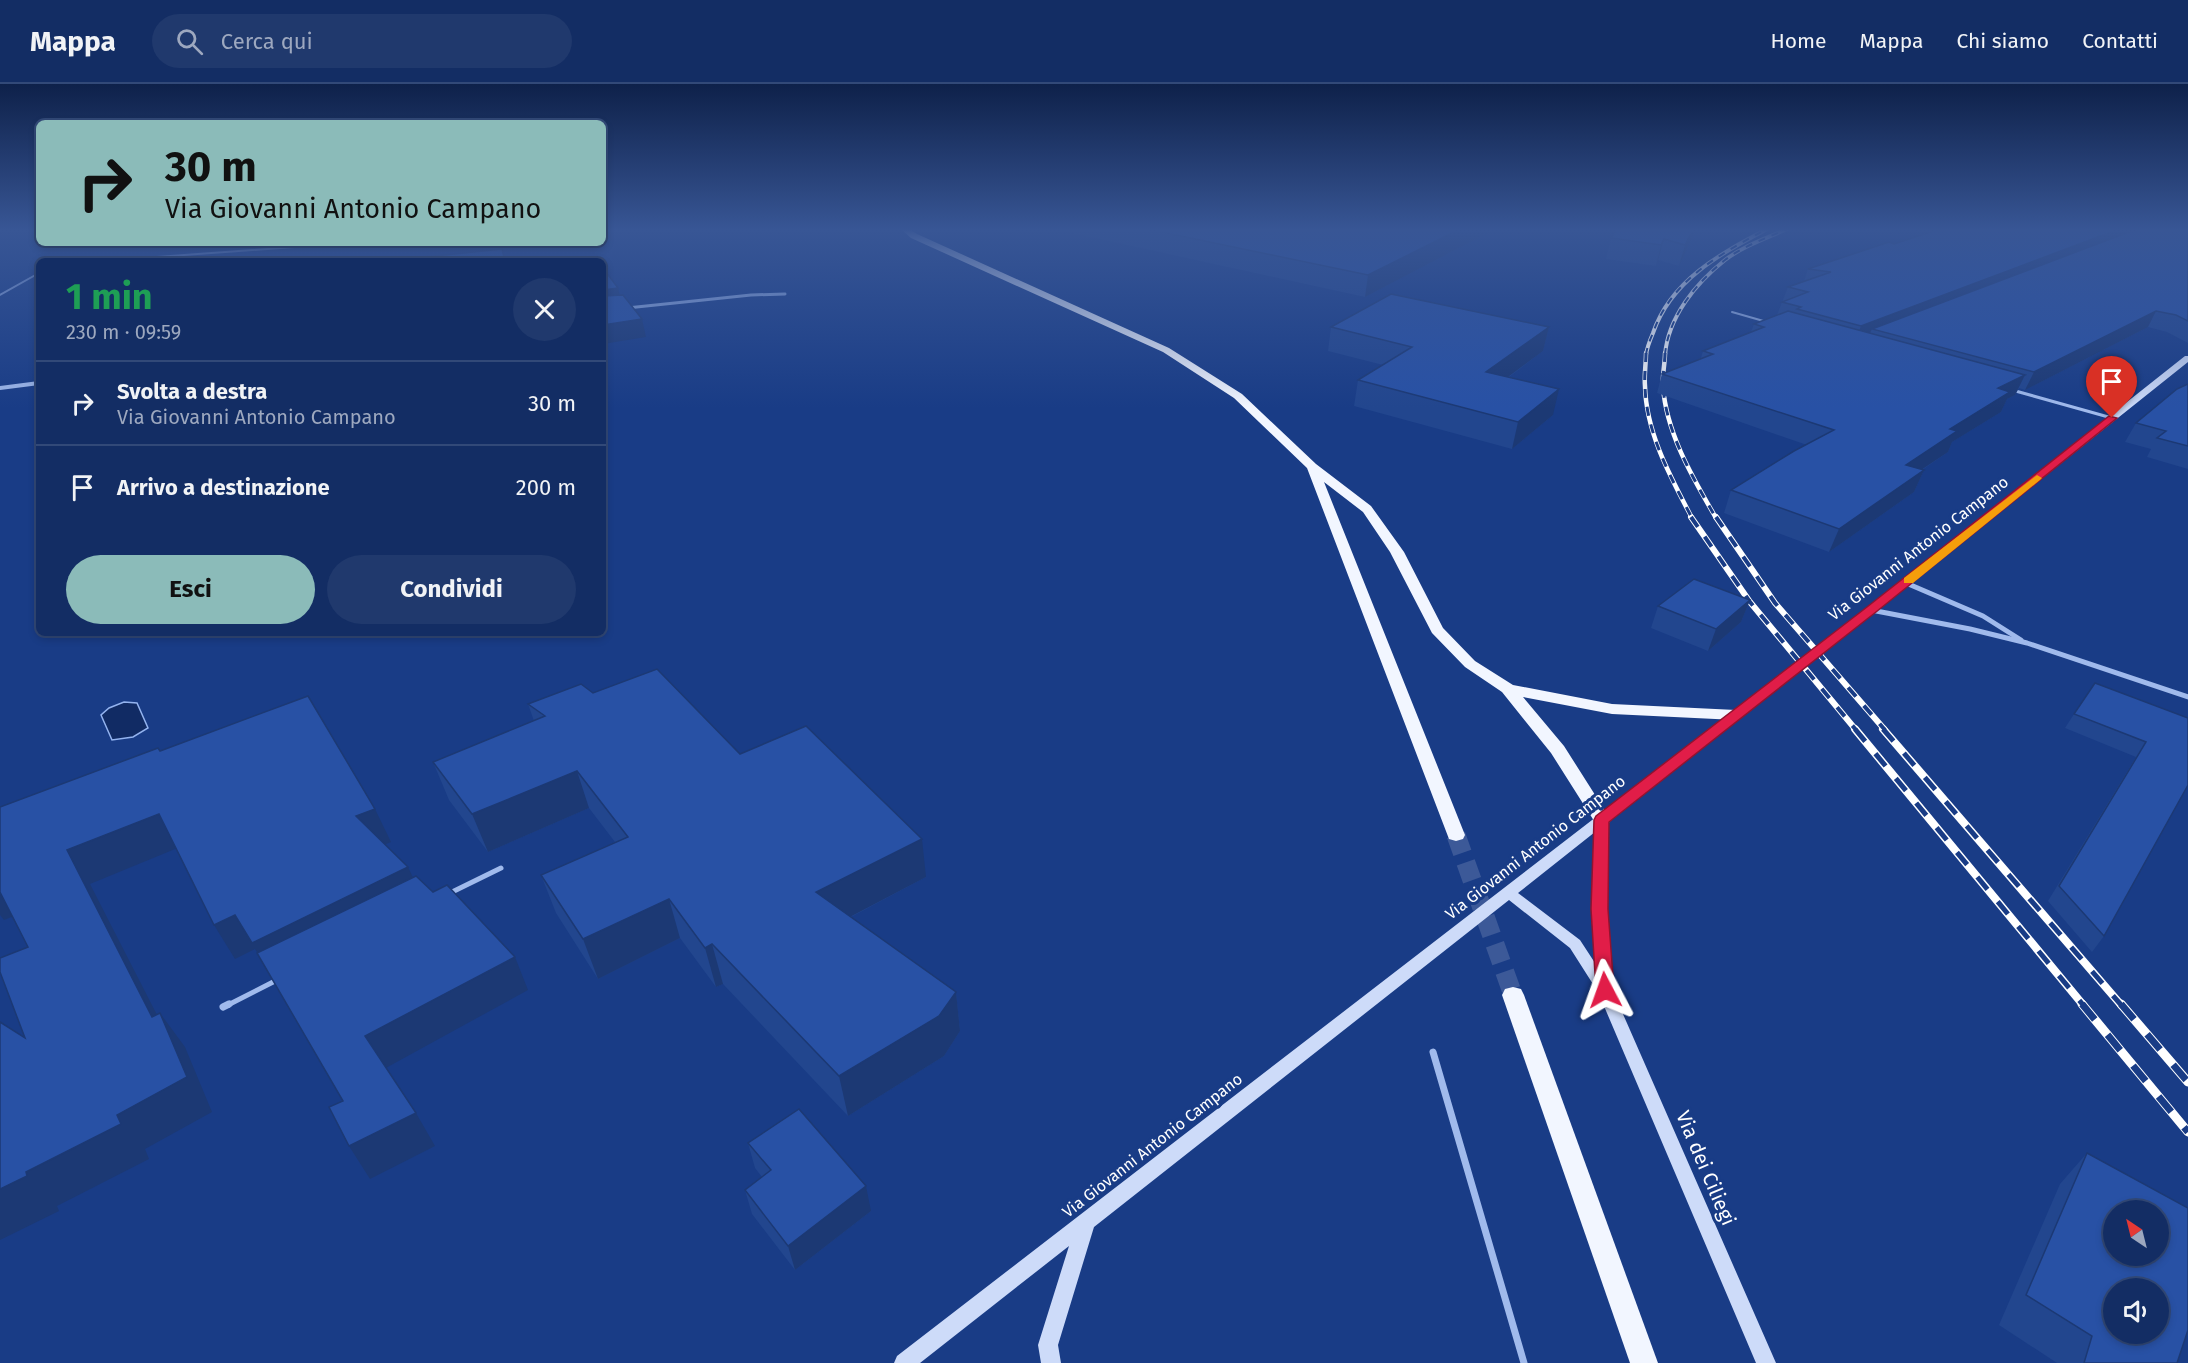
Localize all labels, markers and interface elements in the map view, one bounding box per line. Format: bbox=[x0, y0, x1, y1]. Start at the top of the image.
search box bbox=[152, 14, 572, 68]
text: Mappa bbox=[30, 25, 116, 58]
icon: search bbox=[173, 25, 206, 58]
text: Cerca qui bbox=[221, 28, 313, 55]
text: Home bbox=[1770, 28, 1826, 54]
text: Mappa bbox=[1859, 28, 1923, 54]
text: Chi siamo bbox=[1956, 28, 2049, 54]
text: Contatti bbox=[2082, 28, 2158, 54]
text: 30 m bbox=[165, 142, 257, 192]
icon: right bbox=[66, 144, 144, 222]
text: Via Giovanni Antonio Campano bbox=[165, 193, 541, 225]
text: 1 min bbox=[66, 275, 153, 319]
button: close bbox=[513, 278, 576, 341]
text: 230 m · 09:59 bbox=[66, 320, 181, 344]
pin bbox=[2086, 356, 2137, 418]
icon: arrive bbox=[2095, 365, 2128, 398]
text: Svolta a destra bbox=[117, 378, 267, 405]
icon: right bbox=[66, 387, 99, 420]
text: 30 m bbox=[528, 390, 576, 417]
text: Via Giovanni Antonio Campano bbox=[117, 405, 396, 429]
icon: arrive bbox=[66, 471, 99, 504]
street label: Via Giovanni Antonio Campano bbox=[1825, 472, 2012, 625]
text: Arrivo a destinazione bbox=[117, 474, 330, 501]
text: 200 m bbox=[516, 474, 576, 501]
button: Esci bbox=[66, 555, 315, 624]
button: Condividi bbox=[327, 555, 576, 624]
street label: Via Giovanni Antonio Campano bbox=[1442, 771, 1629, 924]
position arrow bbox=[1573, 958, 1637, 1022]
street label: Via Giovanni Antonio Campano bbox=[1059, 1069, 1246, 1222]
street label: Via dei Ciliegi bbox=[1671, 1107, 1741, 1229]
north arrow bbox=[2103, 1200, 2169, 1266]
map controls bbox=[2103, 1200, 2169, 1344]
button: sound bbox=[2103, 1278, 2169, 1344]

